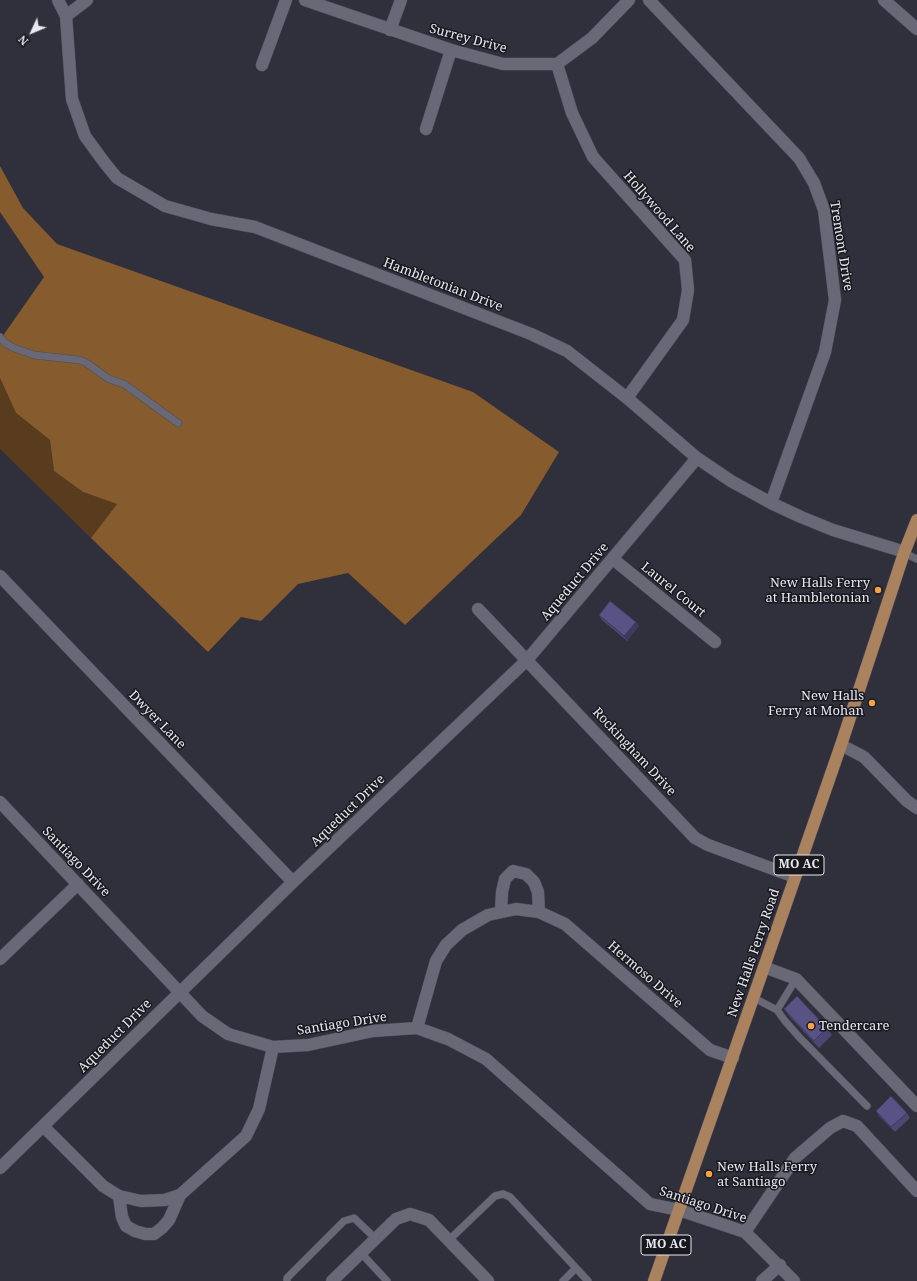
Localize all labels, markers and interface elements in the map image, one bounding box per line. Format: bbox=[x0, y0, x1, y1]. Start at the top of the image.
north arrow bbox=[12, 12, 52, 52]
street label: Surrey Drive bbox=[428, 21, 508, 57]
text: N bbox=[15, 32, 31, 49]
street label: Hollywood Lane bbox=[620, 169, 698, 255]
street label: Tremont Drive bbox=[826, 200, 856, 292]
street label: Hambletonian Drive bbox=[381, 255, 505, 315]
street label: Aqueduct Drive bbox=[538, 540, 612, 624]
street label: Laurel Court bbox=[638, 559, 708, 621]
place label: New Halls Ferry at Hambletonian bbox=[766, 575, 870, 606]
marker: New Halls Ferry at Hambletonian bbox=[873, 585, 883, 595]
street label: Dwyer Lane bbox=[125, 688, 189, 752]
place label: New Halls Ferry at Mohan bbox=[768, 688, 864, 719]
marker: New Halls Ferry at Mohan bbox=[867, 698, 877, 708]
street label: Rockingham Drive bbox=[589, 705, 679, 799]
street label: Aqueduct Drive bbox=[308, 772, 388, 850]
street label: Santiago Drive bbox=[39, 824, 113, 900]
road number: MO AC bbox=[774, 855, 824, 875]
street label: New Halls Ferry Road bbox=[725, 887, 783, 1019]
street label: Hermoso Drive bbox=[604, 938, 686, 1012]
street label: Aqueduct Drive bbox=[75, 996, 155, 1076]
street label: Santiago Drive bbox=[296, 1009, 388, 1039]
place label: Tendercare bbox=[819, 1018, 890, 1034]
marker: Tendercare bbox=[806, 1021, 816, 1031]
place label: New Halls Ferry at Santiago bbox=[717, 1159, 817, 1190]
marker: New Halls Ferry at Santiago bbox=[704, 1169, 714, 1179]
street label: Santiago Drive bbox=[657, 1184, 749, 1226]
road number: MO AC bbox=[641, 1235, 691, 1255]

